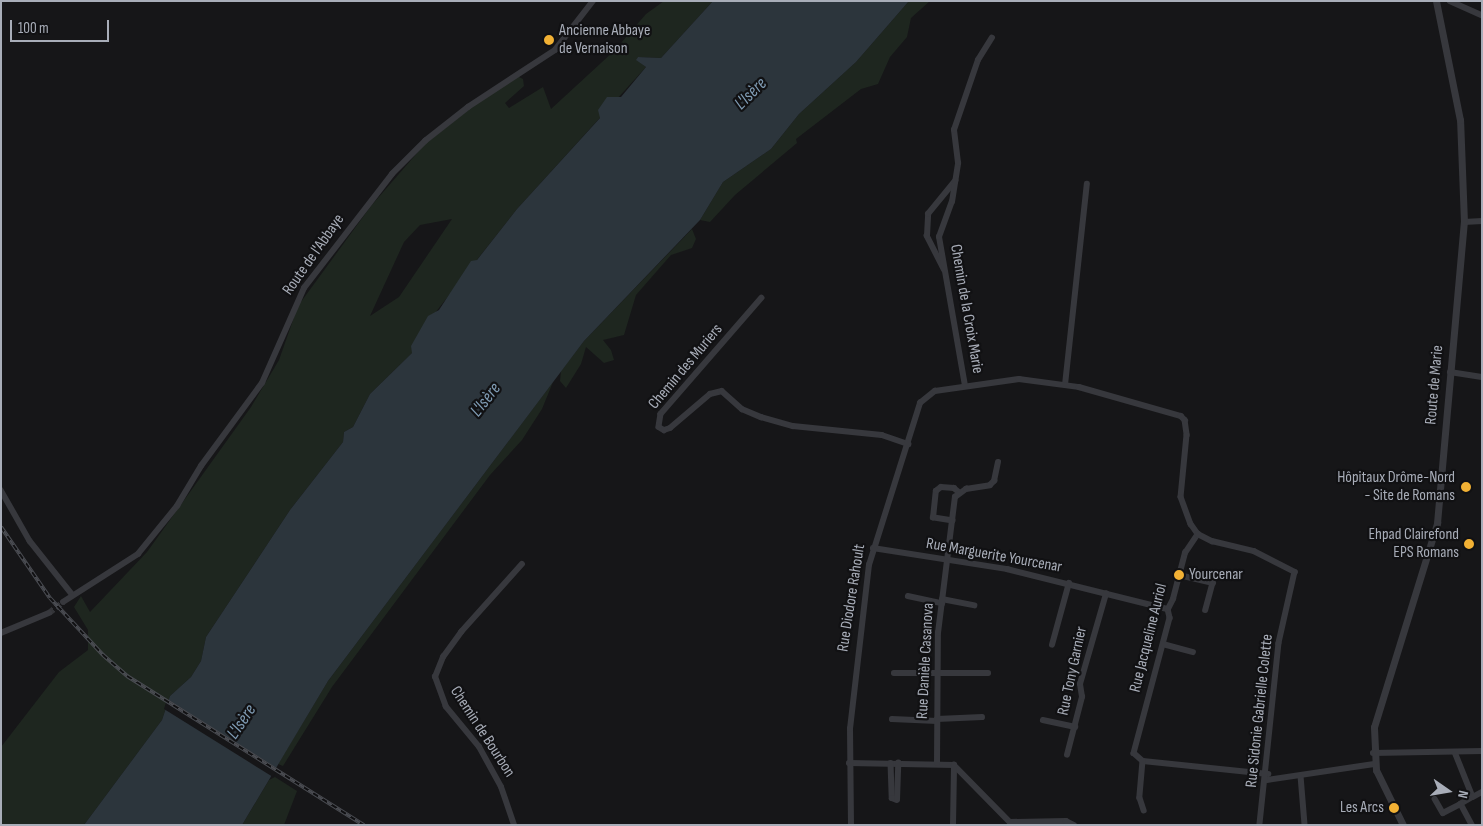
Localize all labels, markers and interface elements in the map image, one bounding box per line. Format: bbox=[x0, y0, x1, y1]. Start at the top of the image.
scale bar bbox=[12, 10, 111, 42]
text: 100 m bbox=[18, 19, 49, 38]
place label: Ancienne Abbaye de Vernaison bbox=[559, 21, 650, 59]
marker: Ancienne Abbaye de Vernaison bbox=[543, 34, 555, 46]
water label: L'Isère bbox=[730, 73, 772, 115]
street label: Route de l'Abbaye bbox=[279, 211, 349, 299]
street label: Chemin de la Croix Marie bbox=[945, 243, 987, 375]
street label: Chemin des Muriers bbox=[645, 320, 727, 414]
street label: Route de Marie bbox=[1422, 345, 1448, 425]
water label: L'Isère bbox=[466, 379, 506, 421]
place label: Hôpitaux Drôme-Nord - Site de Romans bbox=[1337, 468, 1455, 506]
marker: Hôpitaux Drôme-Nord - Site de Romans bbox=[1459, 480, 1473, 494]
place label: Ehpad Clairefond EPS Romans bbox=[1369, 525, 1459, 563]
street label: Rue Marguerite Yourcenar bbox=[925, 535, 1063, 577]
marker: Ehpad Clairefond EPS Romans bbox=[1463, 538, 1475, 550]
street label: Rue Diodore Rahoult bbox=[834, 543, 870, 653]
place label: Yourcenar bbox=[1189, 565, 1243, 585]
marker: Yourcenar bbox=[1173, 569, 1185, 581]
street label: Rue Jacqueline Auriol bbox=[1126, 582, 1172, 694]
street label: Rue Danièle Casanova bbox=[913, 603, 939, 719]
street label: Rue Tony Garnier bbox=[1054, 625, 1092, 717]
street label: Rue Sidonie Gabrielle Colette bbox=[1242, 633, 1278, 789]
street label: Chemin de Bourbon bbox=[445, 683, 519, 781]
water label: L'Isère bbox=[223, 701, 261, 743]
north arrow bbox=[1423, 766, 1473, 816]
text: N bbox=[1454, 789, 1472, 800]
place label: Les Arcs bbox=[1340, 798, 1384, 818]
marker: Les Arcs bbox=[1388, 802, 1400, 814]

